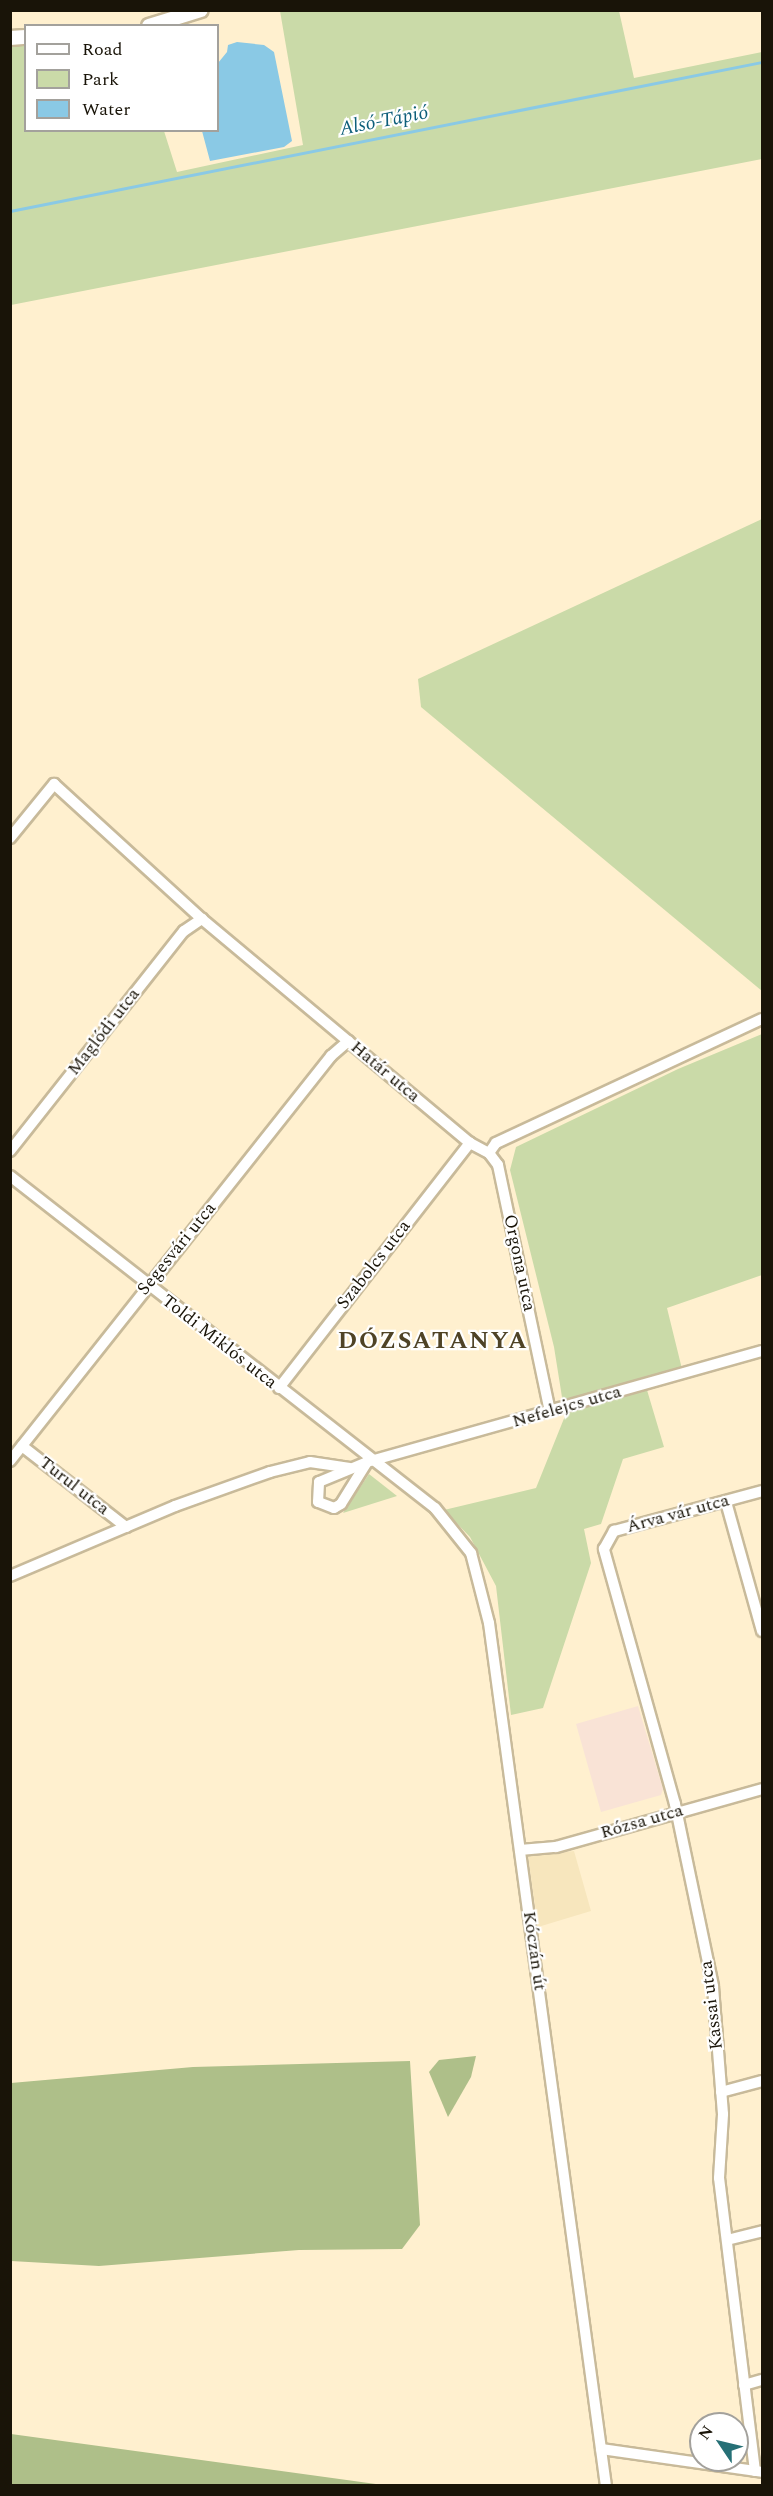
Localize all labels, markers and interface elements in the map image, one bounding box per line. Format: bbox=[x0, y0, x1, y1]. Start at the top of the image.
legend bbox=[24, 24, 219, 132]
text: Road bbox=[82, 36, 123, 63]
text: Park bbox=[82, 66, 119, 93]
text: Water bbox=[82, 96, 130, 123]
water label: Alsó-Tápió bbox=[338, 101, 430, 141]
street label: Maglódi utca bbox=[63, 984, 145, 1080]
street label: Határ utca bbox=[346, 1037, 424, 1107]
street label: Segesvári utca bbox=[133, 1198, 221, 1300]
street label: Orgona utca bbox=[498, 1213, 540, 1313]
street label: Szabolcs utca bbox=[333, 1216, 415, 1314]
street label: Toldi Miklós utca bbox=[157, 1290, 281, 1394]
district label: DÓZSATANYA bbox=[338, 1328, 528, 1356]
street label: Nefelejcs utca bbox=[510, 1381, 624, 1433]
street label: Turul utca bbox=[35, 1452, 113, 1520]
street label: Árva vár utca bbox=[624, 1490, 732, 1538]
street label: Rózsa utca bbox=[598, 1800, 686, 1844]
street label: Kóczán út bbox=[518, 1910, 550, 1992]
street label: Kassai utca bbox=[696, 1959, 728, 2051]
north arrow bbox=[689, 2412, 749, 2472]
text: N bbox=[692, 2421, 719, 2445]

